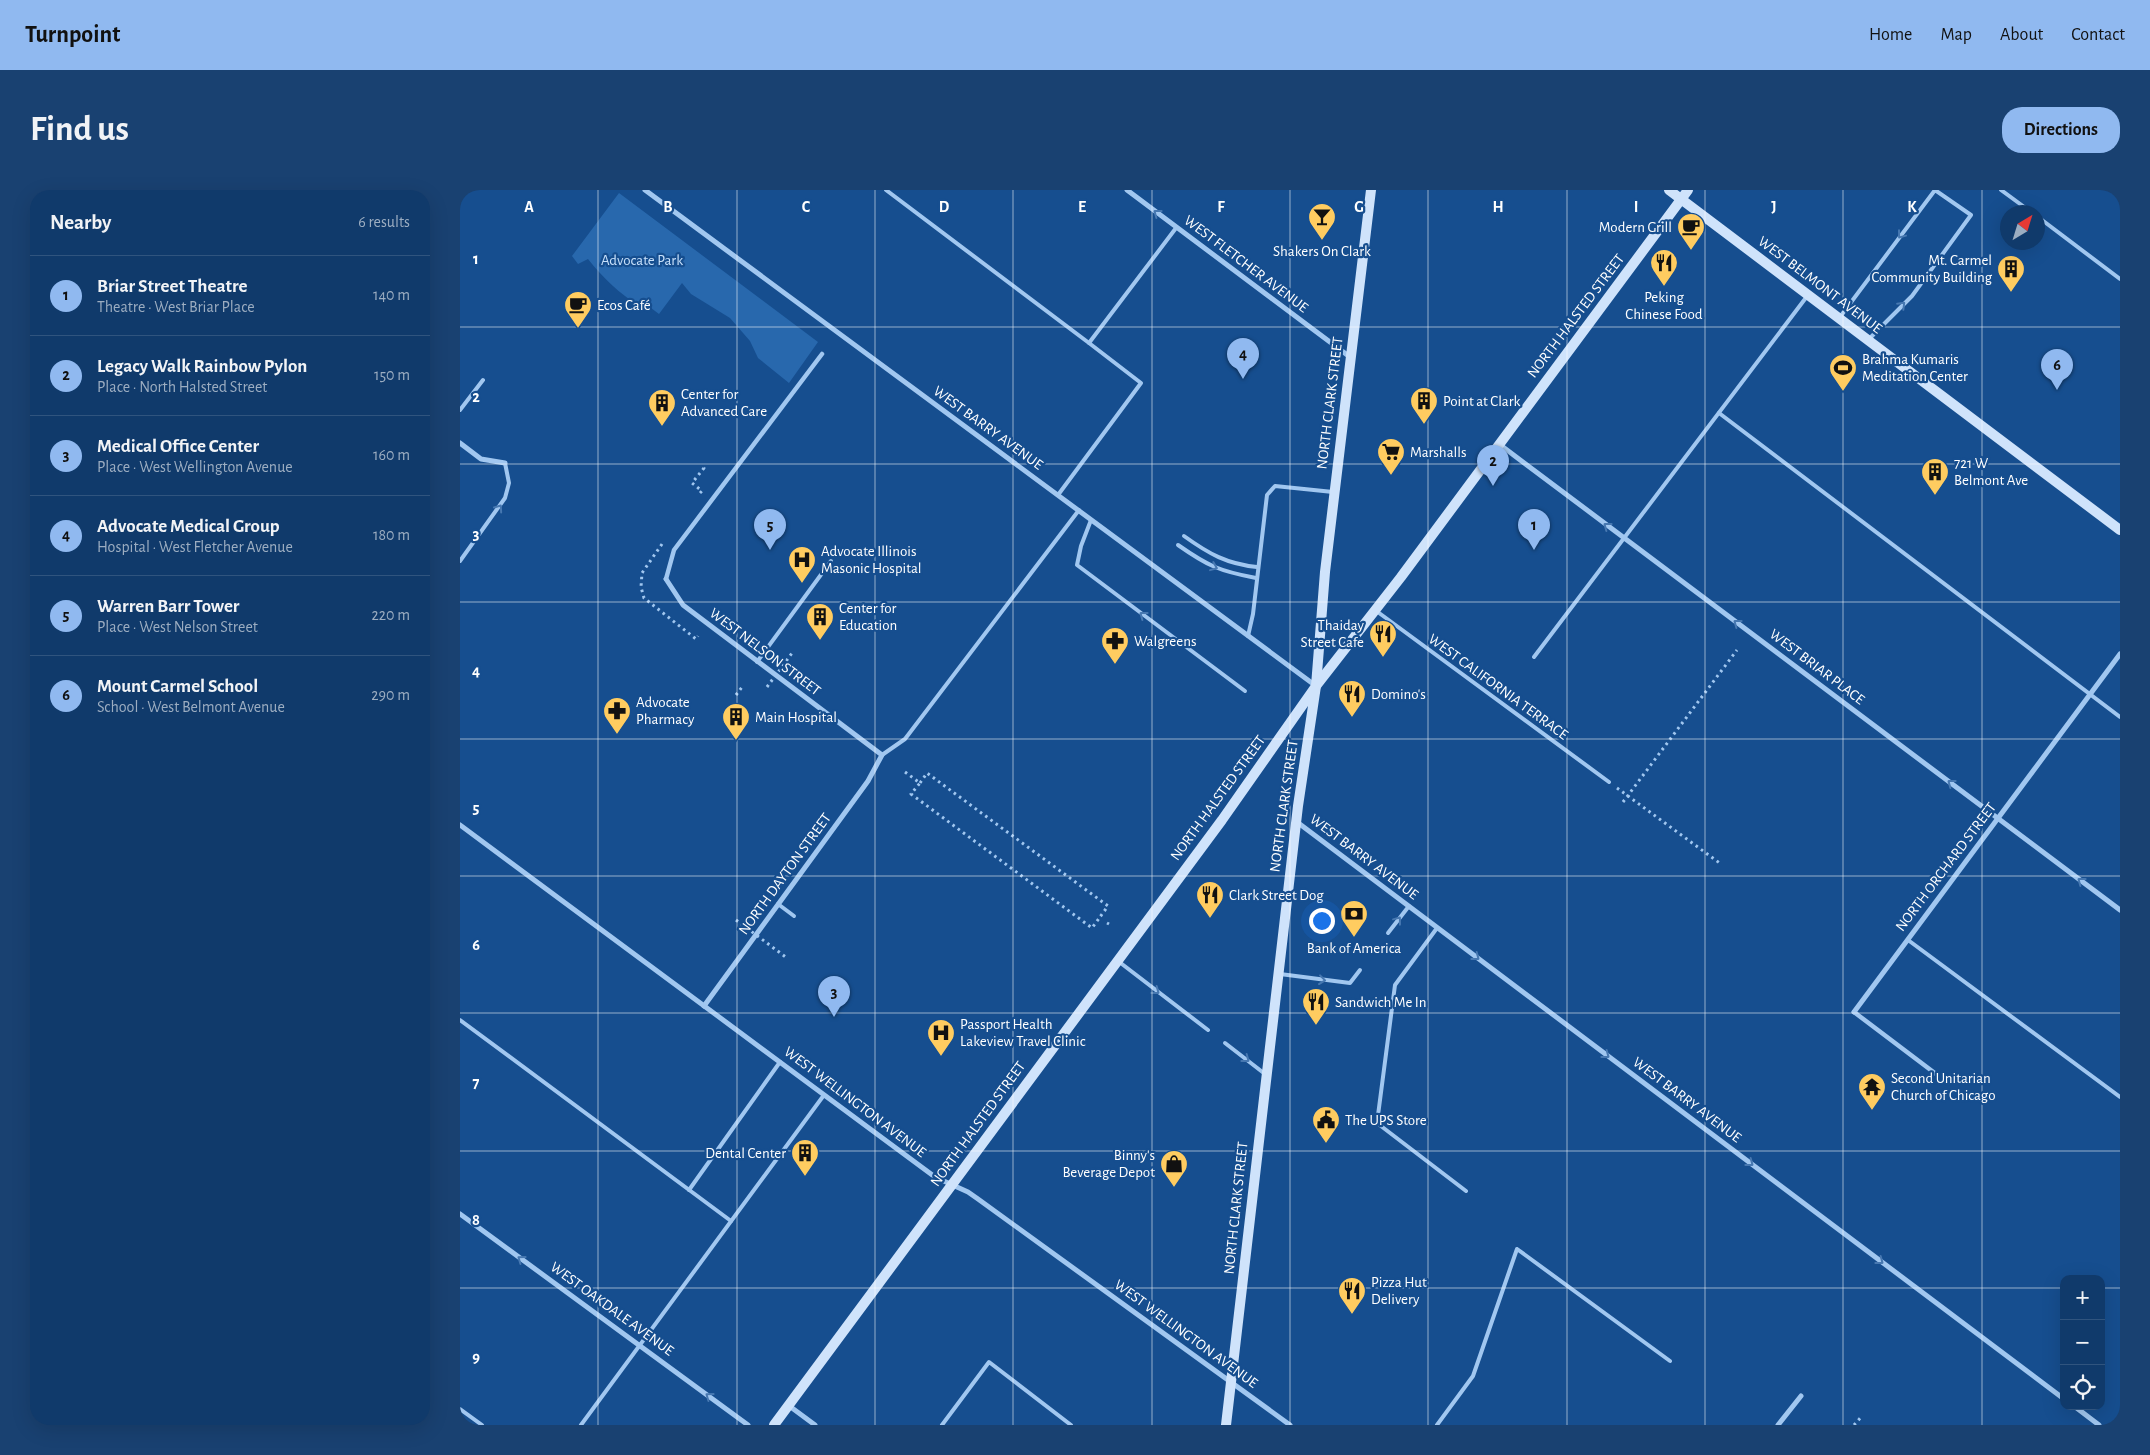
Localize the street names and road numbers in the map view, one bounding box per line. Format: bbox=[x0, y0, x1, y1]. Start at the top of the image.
street label: WEST FLETCHER AVENUE bbox=[1181, 213, 1311, 315]
street label: WEST BELMONT AVENUE bbox=[1755, 234, 1885, 336]
street label: NORTH HALSTED STREET bbox=[1525, 251, 1628, 381]
street label: NORTH CLARK STREET bbox=[1314, 335, 1346, 470]
street label: WEST BARRY AVENUE bbox=[930, 383, 1046, 473]
street label: WEST NELSON STREET bbox=[707, 605, 824, 699]
street label: WEST BRIAR PLACE bbox=[1767, 626, 1867, 708]
street label: WEST CALIFORNIA TERRACE bbox=[1425, 631, 1571, 743]
street label: NORTH HALSTED STREET bbox=[1168, 732, 1269, 863]
street label: NORTH CLARK STREET bbox=[1267, 738, 1301, 873]
street label: NORTH ORCHARD STREET bbox=[1893, 799, 2000, 934]
street label: NORTH DAYTON STREET bbox=[736, 810, 834, 937]
street label: WEST BARRY AVENUE bbox=[1307, 811, 1421, 903]
street label: WEST WELLINGTON AVENUE bbox=[781, 1044, 929, 1160]
street label: WEST BARRY AVENUE bbox=[1630, 1054, 1744, 1146]
street label: NORTH HALSTED STREET bbox=[928, 1058, 1029, 1189]
street label: NORTH CLARK STREET bbox=[1222, 1140, 1250, 1275]
street label: WEST OAKDALE AVENUE bbox=[548, 1259, 676, 1359]
street label: WEST WELLINGTON AVENUE bbox=[1111, 1277, 1261, 1391]

